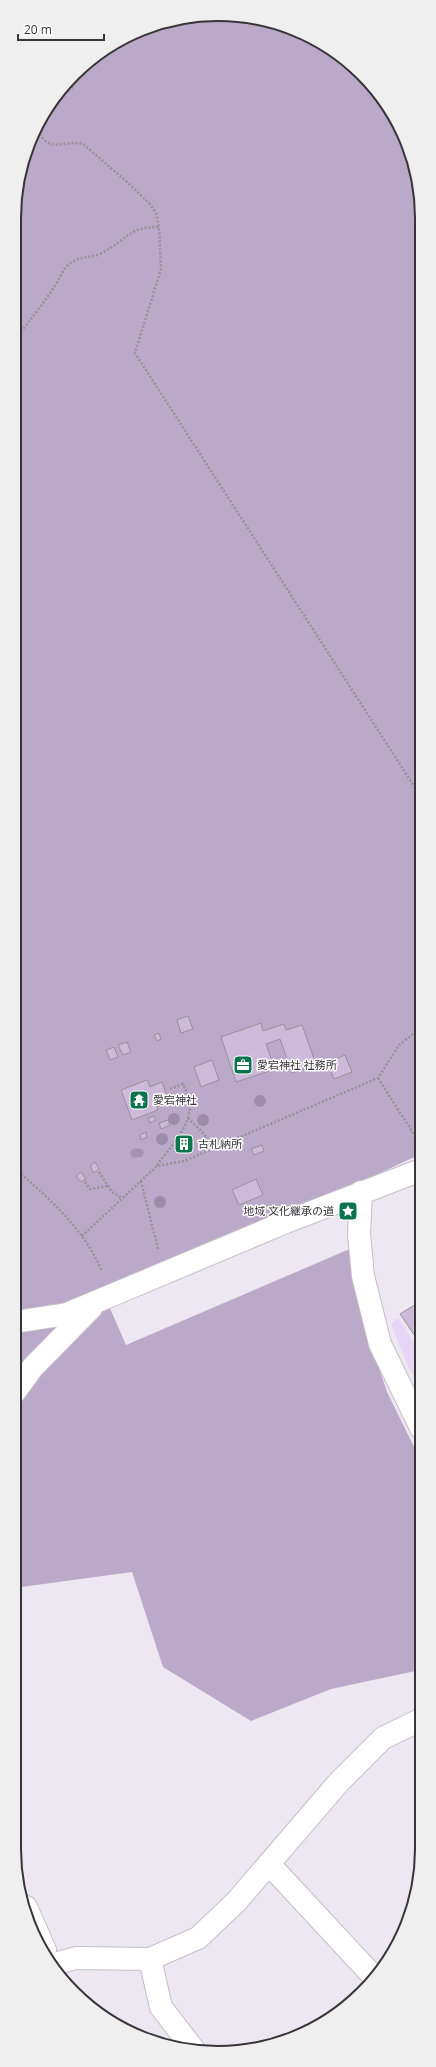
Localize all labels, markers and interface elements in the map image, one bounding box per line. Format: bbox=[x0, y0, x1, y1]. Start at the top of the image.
scale bar bbox=[18, 16, 104, 42]
text: 20 m bbox=[24, 21, 52, 38]
office icon: 愛宕神社 社務所 bbox=[232, 1054, 254, 1076]
place label: 愛宕神社 社務所 bbox=[257, 1057, 338, 1072]
temple icon: 愛宕神社 bbox=[128, 1089, 150, 1111]
place label: 愛宕神社 bbox=[153, 1092, 197, 1107]
building icon: 古札納所 bbox=[173, 1133, 195, 1155]
place label: 古札納所 bbox=[198, 1136, 243, 1151]
place icon: 地域 文化継承の道 bbox=[337, 1200, 359, 1222]
place label: 地域 文化継承の道 bbox=[243, 1203, 334, 1218]

